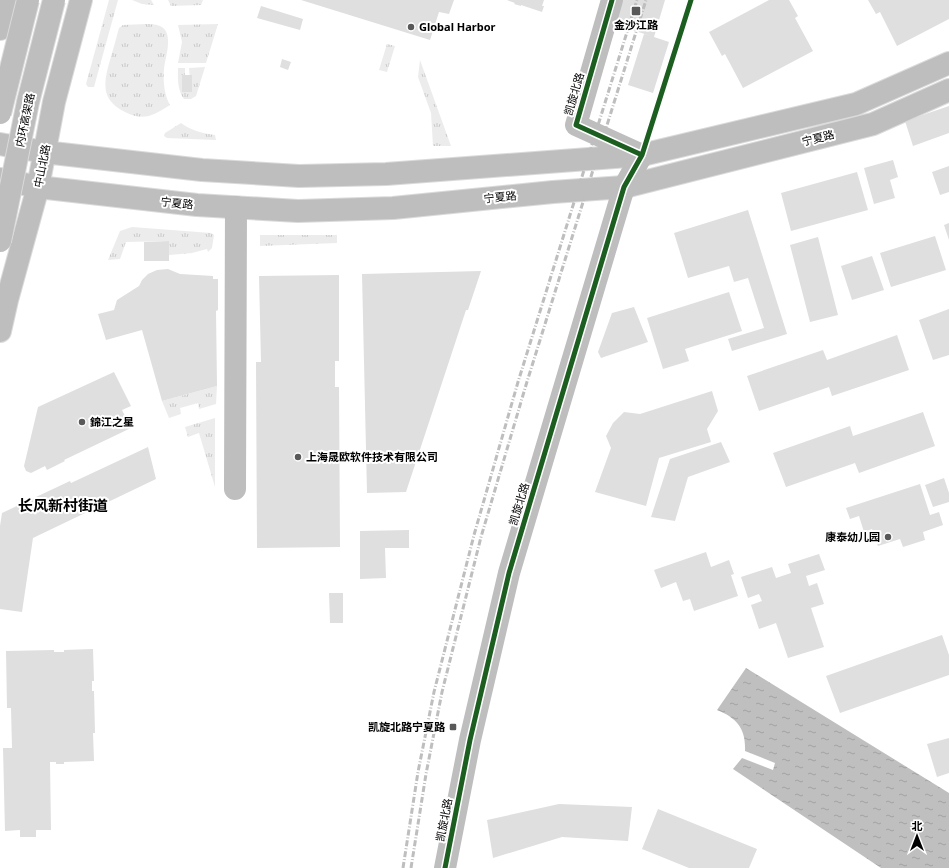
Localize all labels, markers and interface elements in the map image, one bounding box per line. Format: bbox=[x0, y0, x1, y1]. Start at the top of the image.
marker: 金沙江路 bbox=[630, 5, 642, 17]
place label: 金沙江路 bbox=[614, 17, 659, 32]
place label: Global Harbor bbox=[419, 19, 496, 34]
marker: Global Harbor bbox=[406, 22, 416, 32]
street label: 凯旋北路 bbox=[560, 71, 587, 117]
street label: 内环高架路 bbox=[11, 91, 38, 148]
street label: 宁夏路 bbox=[800, 126, 836, 149]
street label: 中山北路 bbox=[30, 143, 53, 189]
street label: 宁夏路 bbox=[483, 187, 517, 206]
street label: 宁夏路 bbox=[160, 193, 194, 212]
place label: 錦江之星 bbox=[90, 414, 134, 429]
marker: 錦江之星 bbox=[77, 417, 87, 427]
place label: 上海晟欧软件技术有限公司 bbox=[306, 449, 438, 464]
marker: 上海晟欧软件技术有限公司 bbox=[293, 452, 303, 462]
street label: 凯旋北路 bbox=[505, 481, 532, 527]
district label: 长风新村街道 bbox=[18, 495, 108, 515]
place label: 康泰幼儿园 bbox=[825, 529, 880, 544]
marker: 康泰幼儿园 bbox=[883, 532, 893, 542]
place label: 凯旋北路宁夏路 bbox=[368, 719, 446, 734]
marker: 凯旋北路宁夏路 bbox=[448, 722, 458, 732]
street label: 凯旋北路 bbox=[432, 797, 455, 843]
north arrow bbox=[897, 816, 937, 856]
text: 北 bbox=[912, 818, 923, 833]

